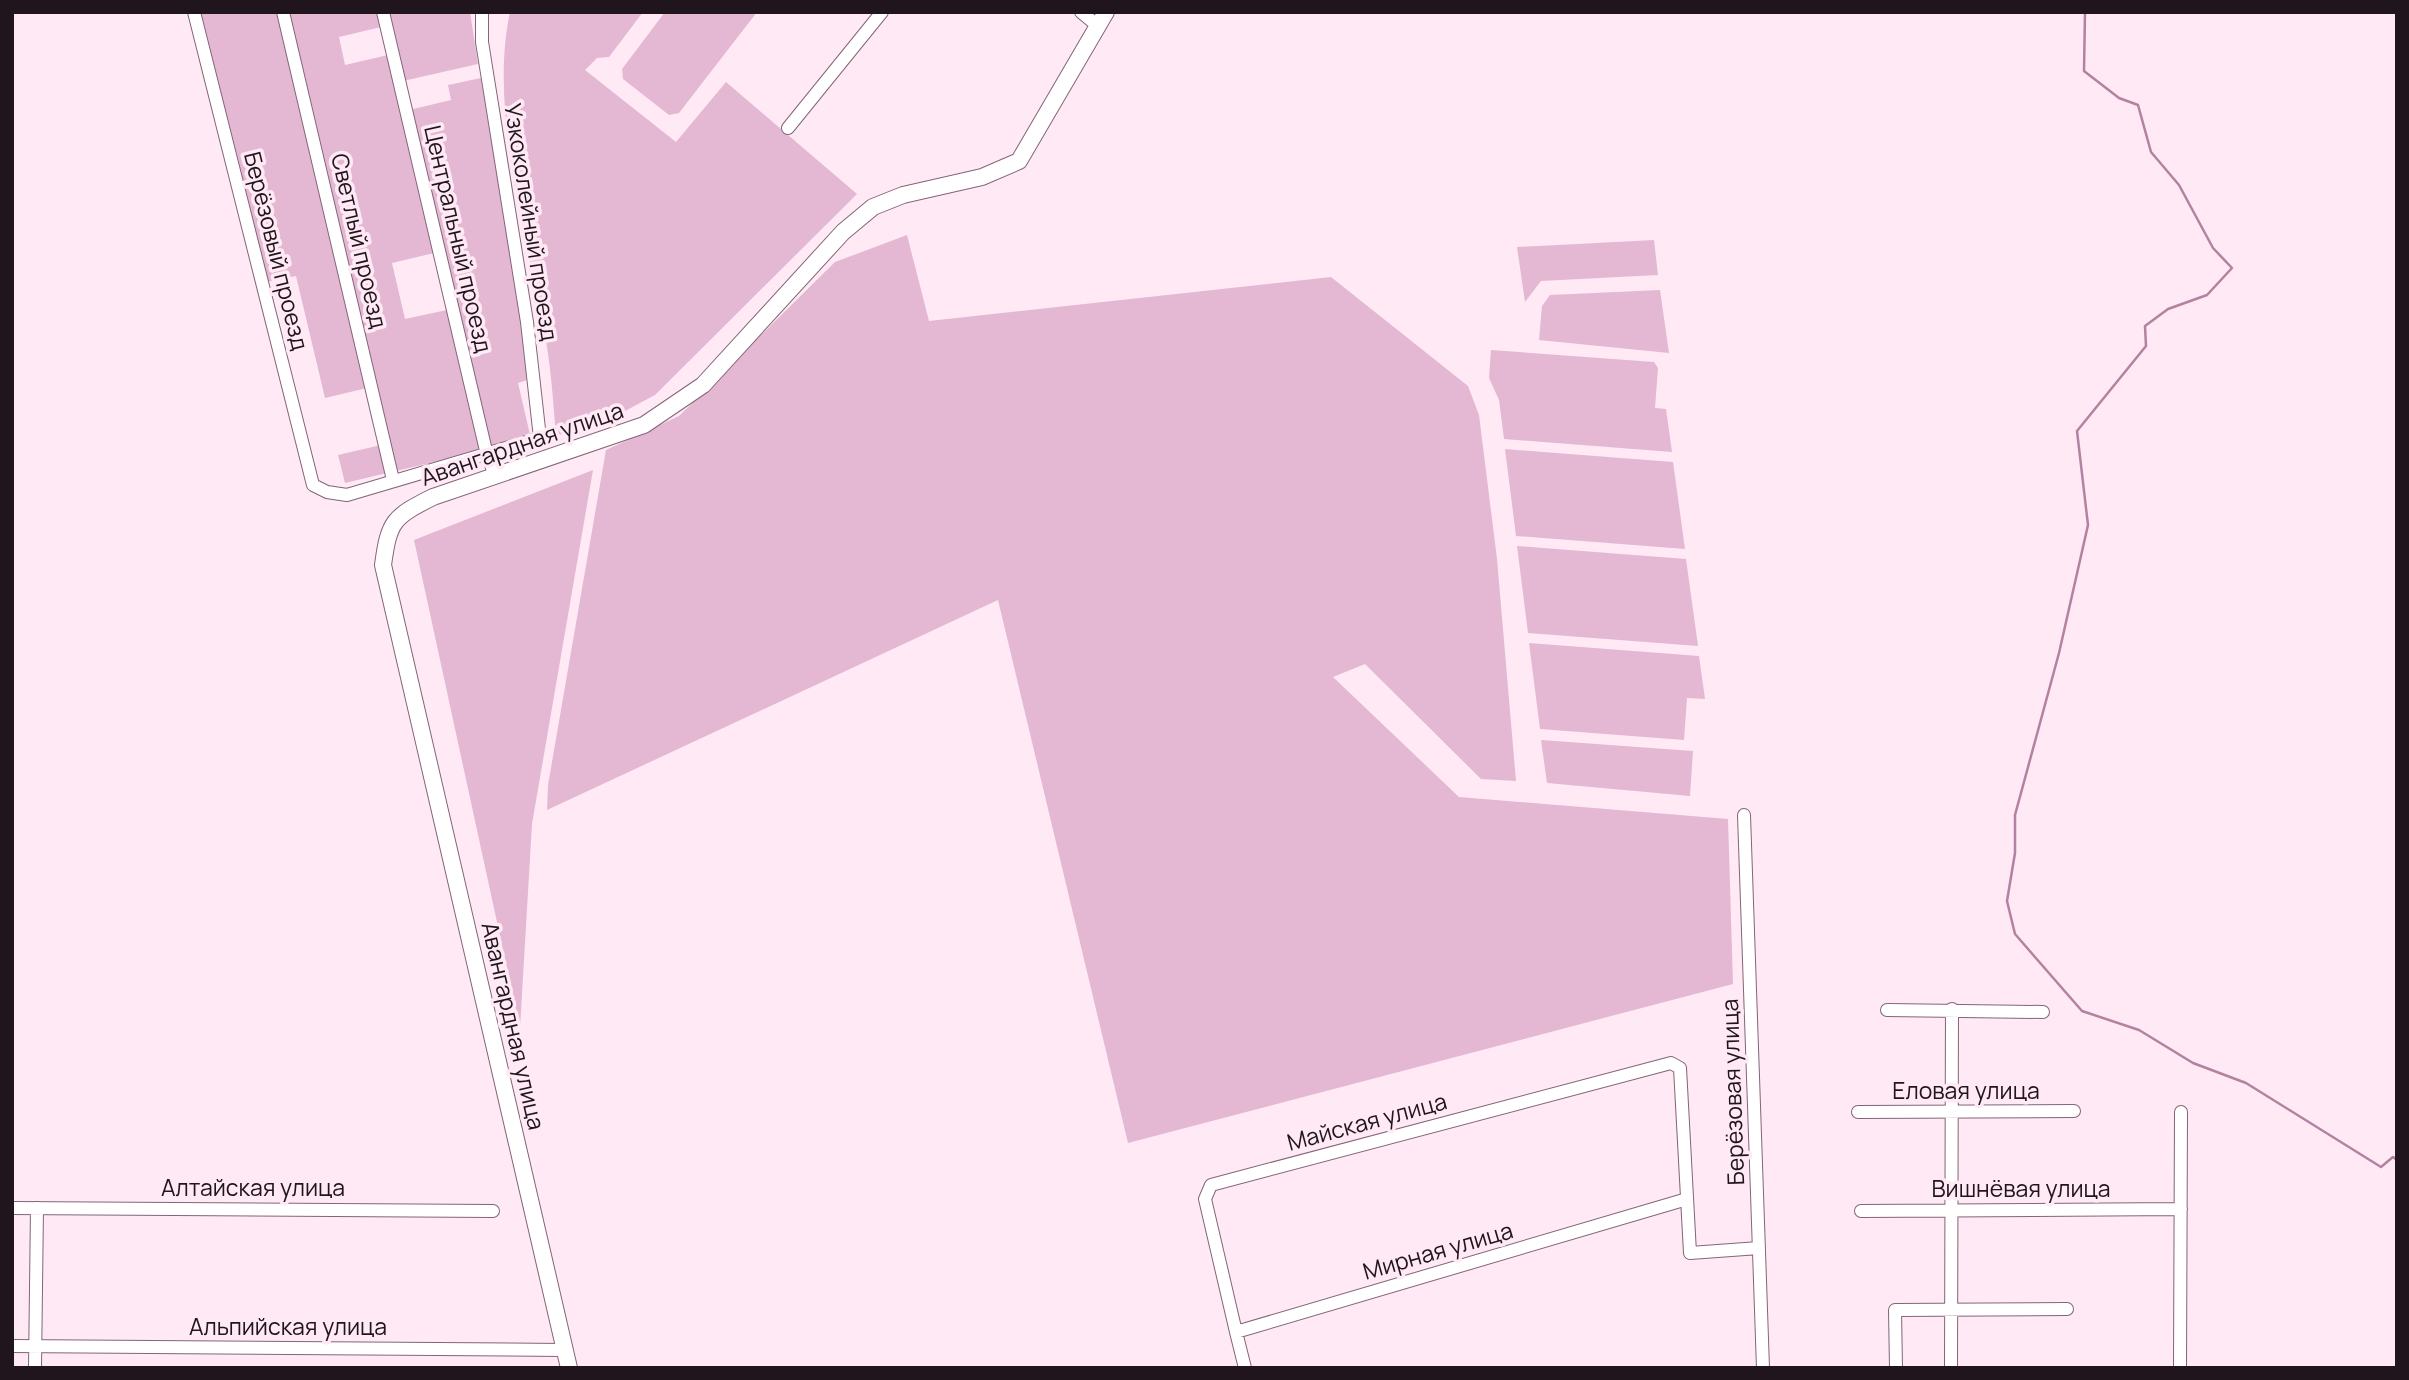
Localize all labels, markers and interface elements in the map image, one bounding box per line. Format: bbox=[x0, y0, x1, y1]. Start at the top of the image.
street label: Узкоколейный проезд bbox=[497, 101, 567, 343]
street label: Центральный проезд bbox=[417, 122, 501, 356]
street label: Берёзовый проезд bbox=[237, 148, 317, 353]
street label: Светлый проезд bbox=[324, 150, 396, 332]
street label: Авангардная улица bbox=[416, 393, 627, 493]
street label: Авангардная улица bbox=[475, 919, 553, 1133]
street label: Берёзовая улица bbox=[1713, 998, 1751, 1186]
street label: Еловая улица bbox=[1892, 1074, 2040, 1106]
street label: Майская улица bbox=[1283, 1084, 1450, 1158]
street label: Алтайская улица bbox=[161, 1171, 345, 1203]
street label: Вишнёвая улица bbox=[1931, 1172, 2111, 1204]
street label: Мирная улица bbox=[1359, 1213, 1516, 1287]
street label: Альпийская улица bbox=[189, 1310, 387, 1342]

